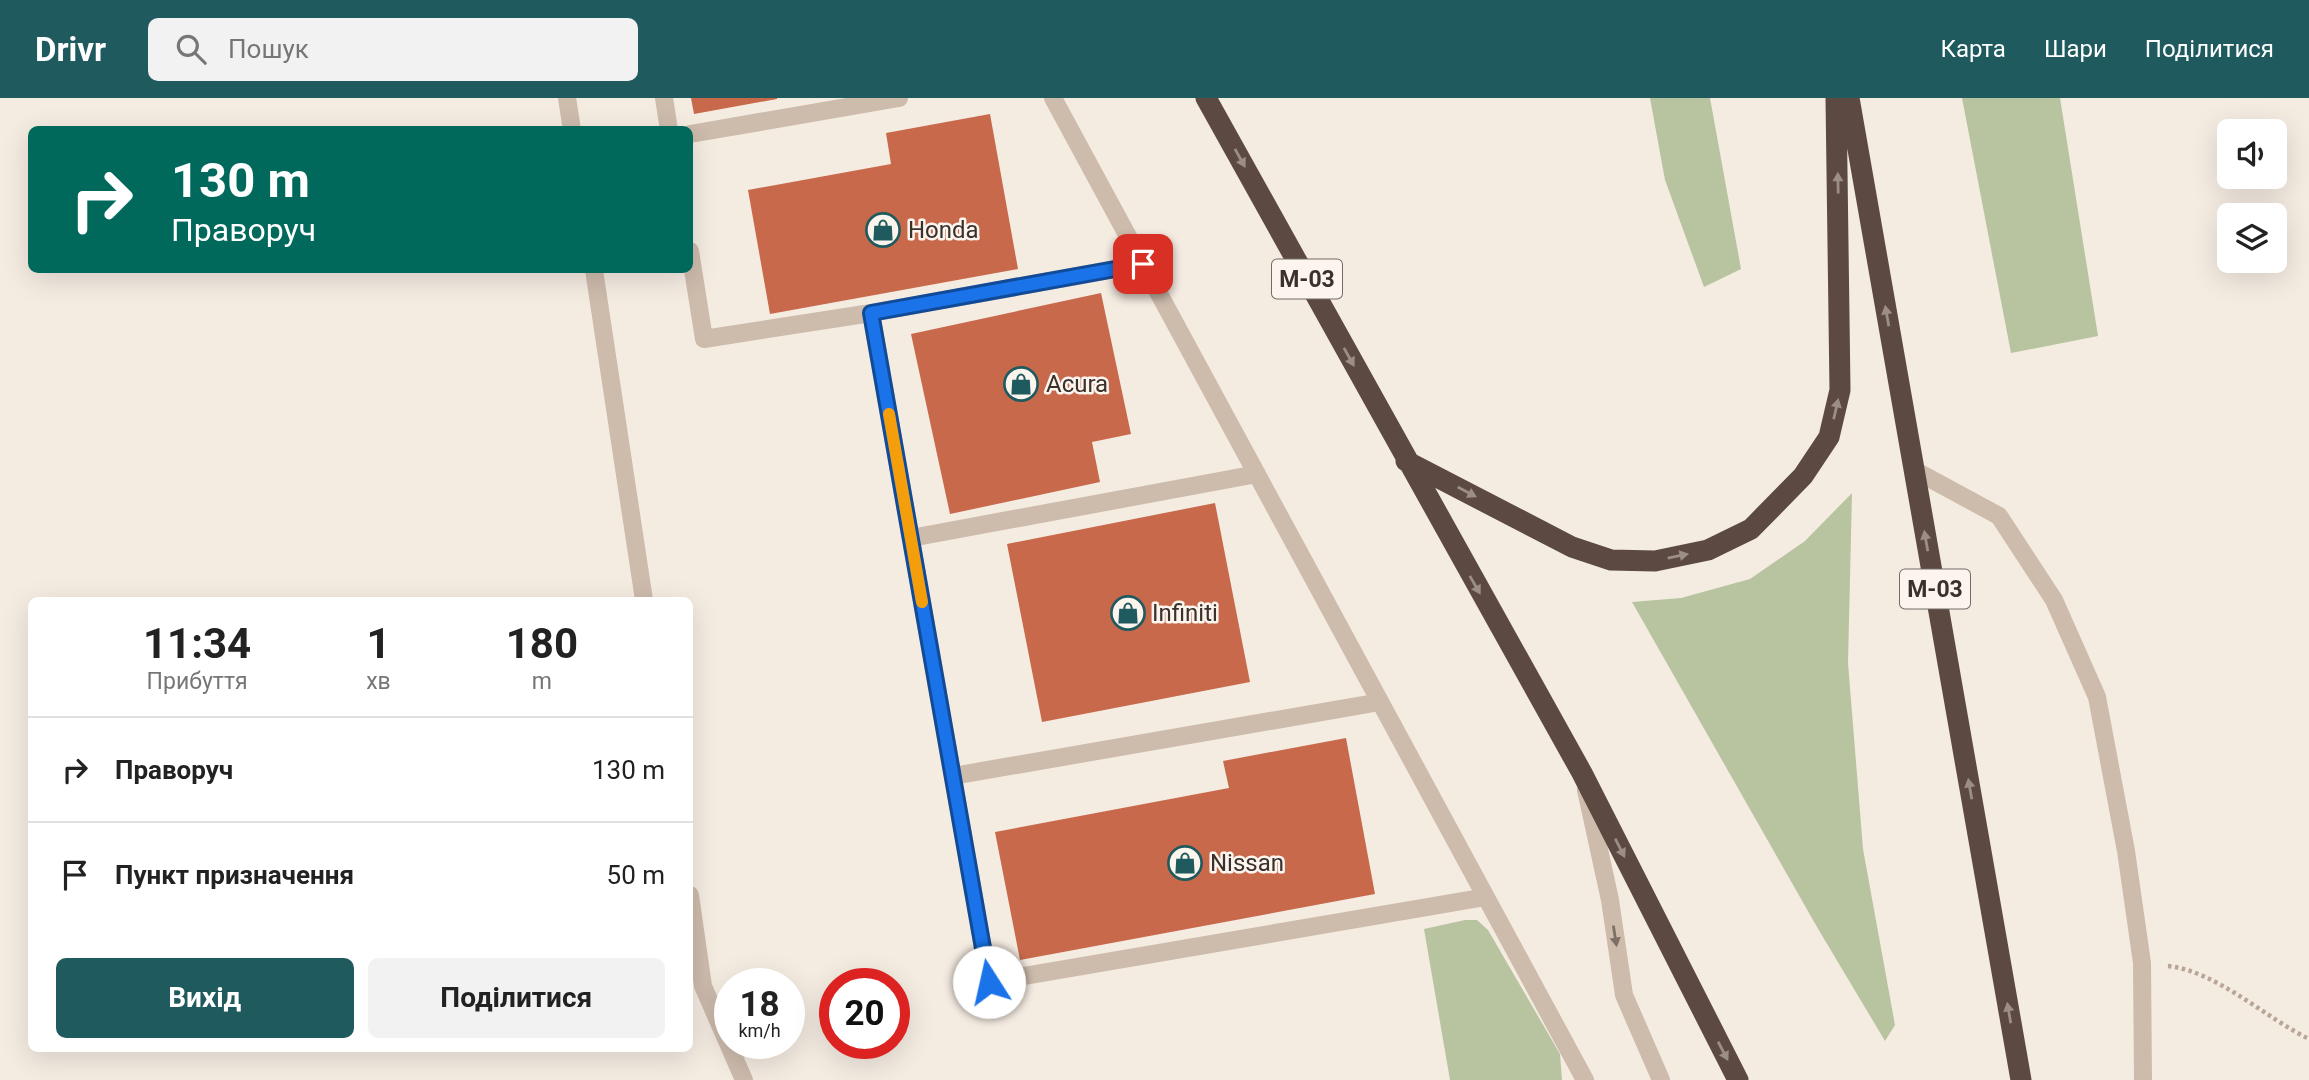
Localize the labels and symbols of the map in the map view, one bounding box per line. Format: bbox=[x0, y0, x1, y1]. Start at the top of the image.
one-way arrow bbox=[1234, 148, 1246, 167]
one-way arrow bbox=[1833, 171, 1844, 193]
shop icon: Honda bbox=[864, 211, 902, 249]
place label: Honda bbox=[908, 216, 979, 244]
pin bbox=[1113, 234, 1173, 294]
road number: М-03 bbox=[1272, 260, 1342, 298]
one-way arrow bbox=[1881, 305, 1892, 327]
one-way arrow bbox=[1343, 347, 1355, 367]
shop icon: Acura bbox=[1002, 365, 1040, 403]
place label: Acura bbox=[1046, 370, 1108, 398]
one-way arrow bbox=[1830, 398, 1841, 420]
one-way arrow bbox=[1457, 487, 1477, 498]
one-way arrow bbox=[1920, 529, 1931, 551]
one-way arrow bbox=[1667, 550, 1689, 561]
road number: М-03 bbox=[1900, 569, 1970, 608]
one-way arrow bbox=[1469, 575, 1481, 594]
shop icon: Infiniti bbox=[1109, 594, 1147, 632]
place label: Infiniti bbox=[1152, 599, 1218, 627]
one-way arrow bbox=[1964, 778, 1975, 800]
one-way arrow bbox=[1615, 838, 1626, 858]
shop icon: Nissan bbox=[1166, 844, 1204, 882]
place label: Nissan bbox=[1210, 849, 1284, 877]
one-way arrow bbox=[1610, 925, 1621, 947]
position arrow bbox=[952, 945, 1026, 1019]
speed limit sign: 20 bbox=[819, 968, 910, 1059]
one-way arrow bbox=[2003, 1002, 2014, 1024]
one-way arrow bbox=[1718, 1041, 1729, 1061]

